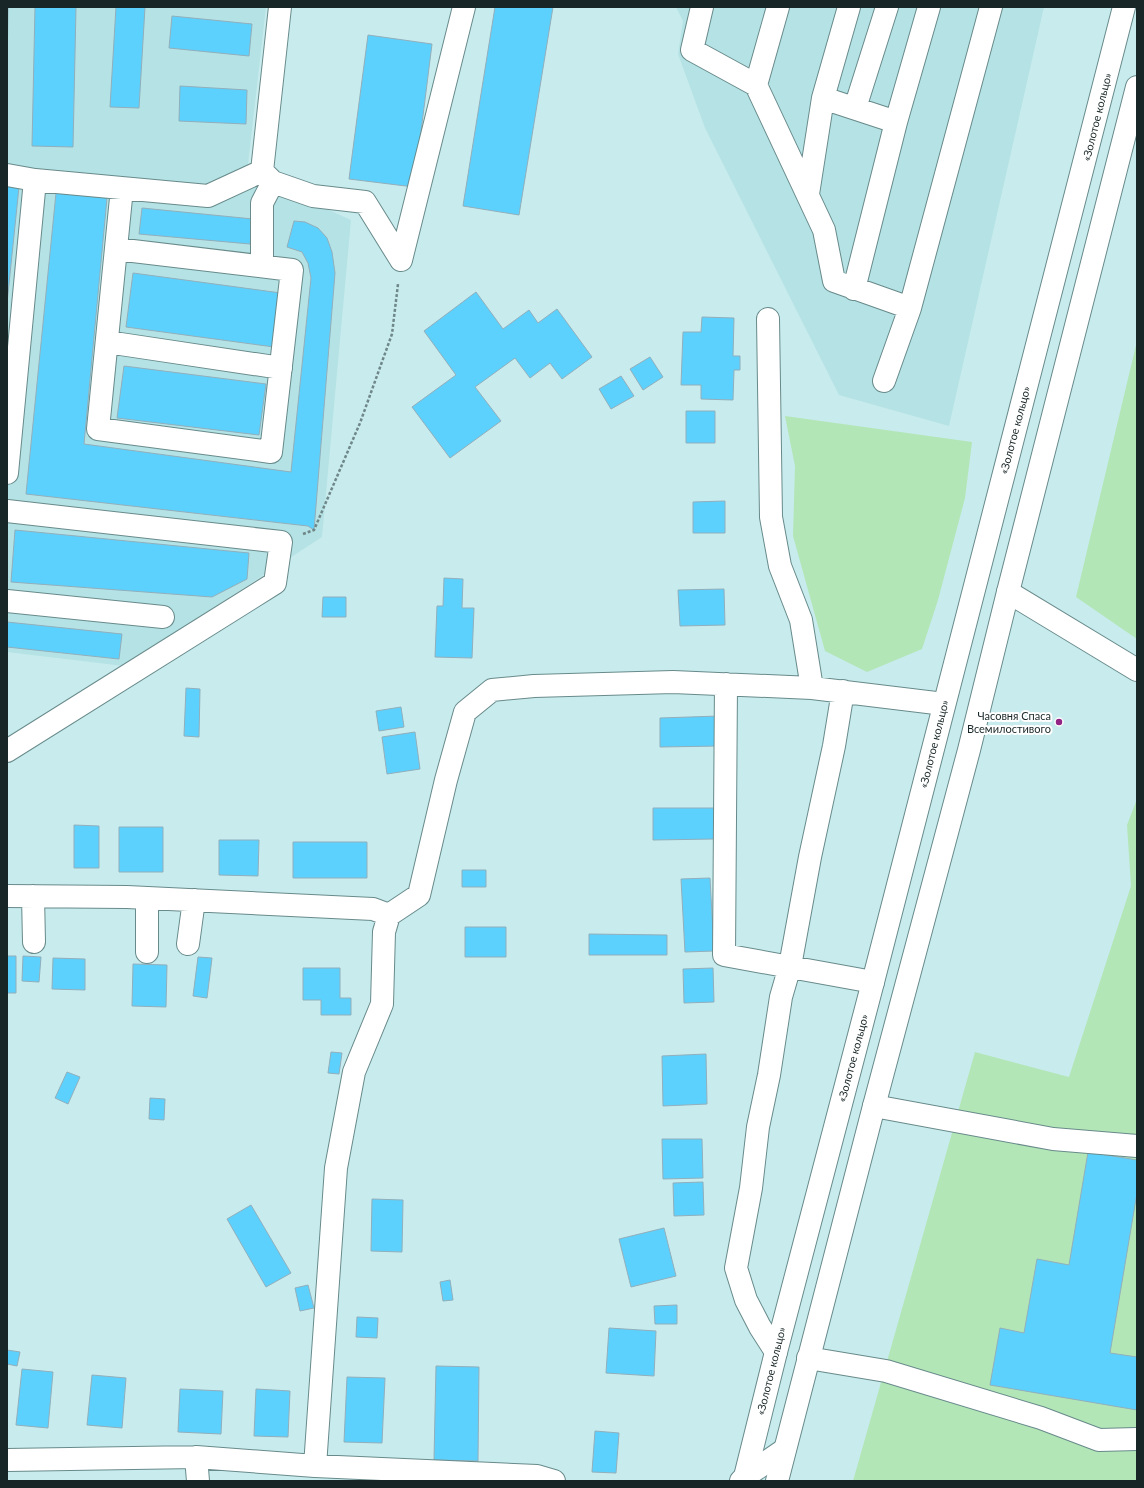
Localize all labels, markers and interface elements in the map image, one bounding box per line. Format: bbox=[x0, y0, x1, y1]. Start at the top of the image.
street label: «Золотое кольцо» bbox=[1079, 71, 1114, 162]
street label: «Золотое кольцо» bbox=[997, 384, 1033, 475]
street label: «Золотое кольцо» bbox=[916, 698, 951, 789]
place label: Часовня Спаса Всемилостивого bbox=[967, 709, 1051, 735]
marker: Часовня Спаса Всемилостивого bbox=[1054, 717, 1064, 727]
street label: «Золотое кольцо» bbox=[835, 1012, 871, 1103]
street label: «Золотое кольцо» bbox=[753, 1325, 788, 1416]

